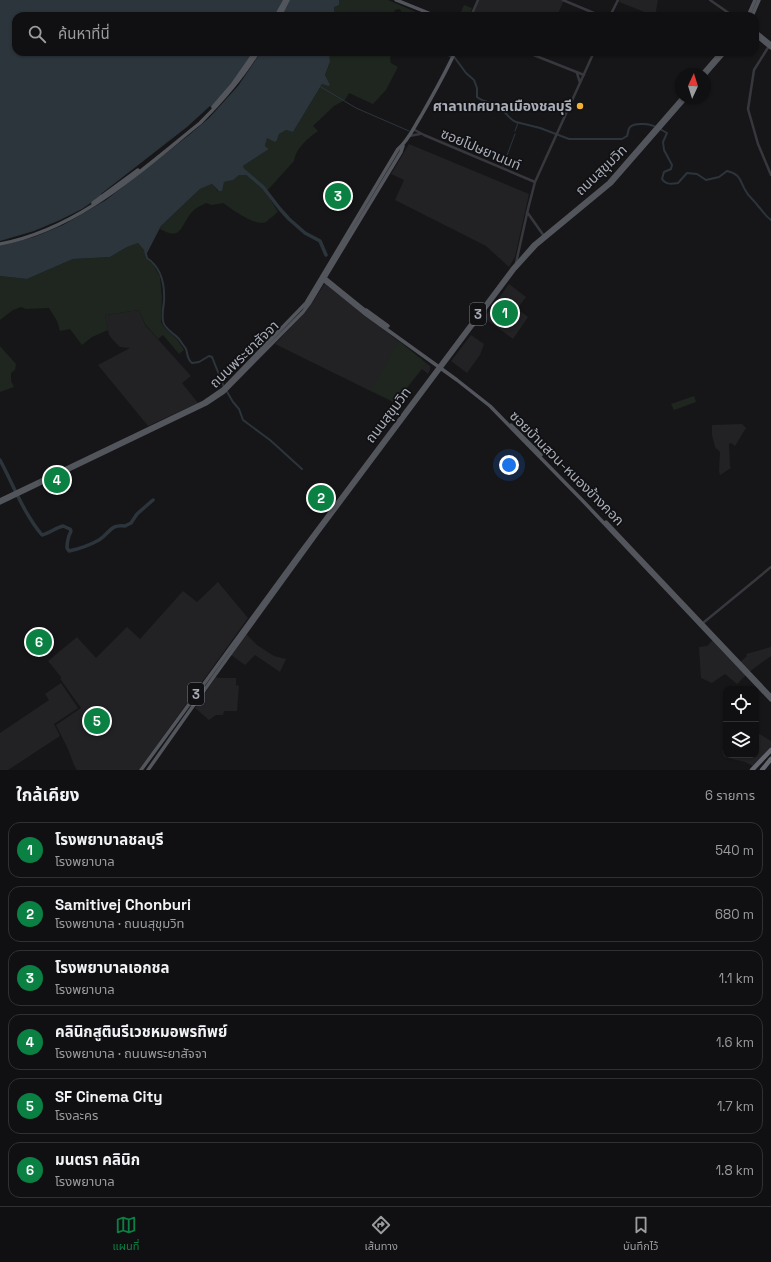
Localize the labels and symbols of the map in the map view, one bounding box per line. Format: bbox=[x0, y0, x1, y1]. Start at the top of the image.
north arrow bbox=[675, 68, 711, 104]
place label: ศาลาเทศบาลเมืองชลบุรี bbox=[433, 97, 572, 115]
marker: ศาลาเทศบาลเมืองชลบุรี bbox=[575, 101, 585, 111]
street label: ซอยโปษยานนท์ bbox=[438, 124, 524, 174]
street label: ถนนสุขุมวิท bbox=[571, 141, 631, 199]
pin: 3 bbox=[325, 181, 351, 211]
pin: 1 bbox=[492, 298, 518, 328]
road number: 3 bbox=[470, 303, 486, 325]
street label: ถนนพระยาสัจจา bbox=[206, 316, 282, 392]
street label: ถนนสุขุมวิท bbox=[361, 384, 415, 446]
street label: ซอยบ้านสวน-หนองข้างคอก bbox=[506, 407, 628, 529]
your location bbox=[499, 455, 519, 475]
pin: 4 bbox=[44, 465, 70, 495]
pin: 2 bbox=[308, 483, 334, 513]
pin: 6 bbox=[26, 627, 52, 657]
road number: 3 bbox=[188, 683, 204, 705]
pin: 5 bbox=[84, 706, 110, 736]

